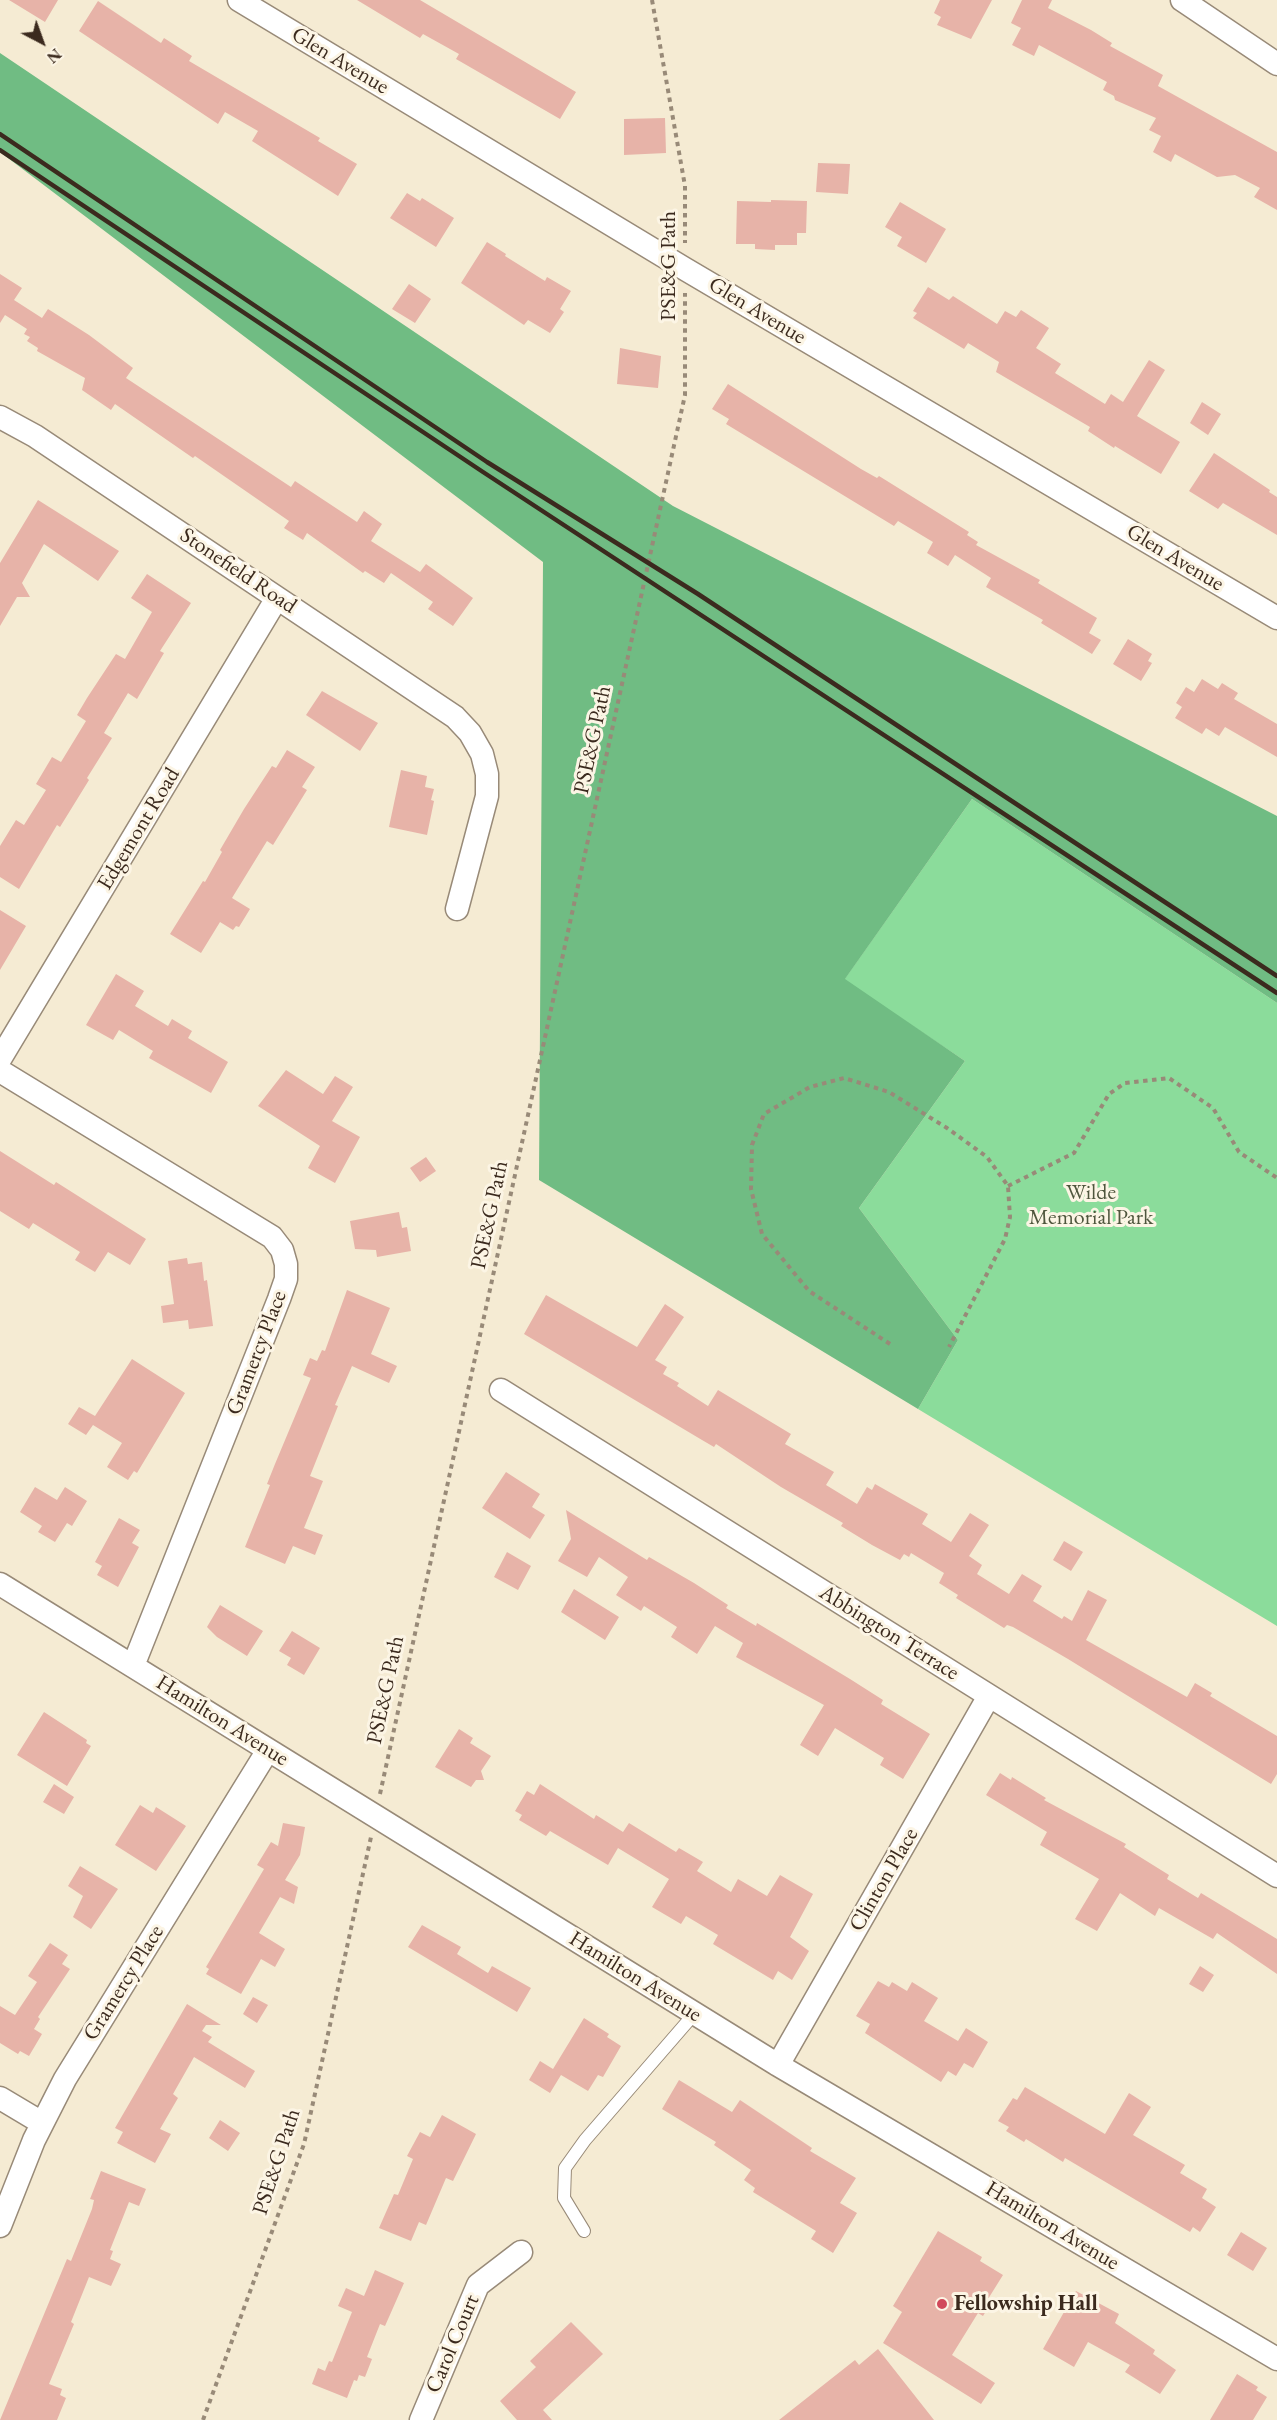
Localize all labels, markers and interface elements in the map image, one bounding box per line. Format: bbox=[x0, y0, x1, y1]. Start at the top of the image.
north arrow bbox=[12, 12, 72, 72]
street label: Glen Avenue bbox=[286, 22, 394, 100]
text: N bbox=[42, 44, 66, 68]
street label: PSE&G Path bbox=[656, 211, 682, 321]
street label: Glen Avenue bbox=[703, 272, 811, 350]
street label: Glen Avenue bbox=[1121, 519, 1229, 597]
street label: Stonefield Road bbox=[175, 522, 301, 620]
street label: PSE&G Path bbox=[569, 684, 617, 796]
street label: Edgemont Road bbox=[92, 763, 186, 895]
street label: PSE&G Path bbox=[466, 1159, 514, 1271]
park label: Wilde Memorial Park bbox=[1029, 1180, 1153, 1232]
street label: Gramercy Place bbox=[221, 1287, 293, 1419]
street label: Abbington Terrace bbox=[814, 1579, 964, 1687]
street label: PSE&G Path bbox=[362, 1634, 410, 1746]
street label: Hamilton Avenue bbox=[151, 1670, 293, 1772]
street label: Clinton Place bbox=[844, 1824, 924, 1936]
street label: Gramercy Place bbox=[78, 1920, 170, 2046]
street label: Hamilton Avenue bbox=[564, 1926, 706, 2028]
street label: PSE&G Path bbox=[247, 2106, 307, 2218]
street label: Hamilton Avenue bbox=[980, 2176, 1124, 2276]
street label: Carol Court bbox=[420, 2291, 486, 2397]
place label: Fellowship Hall bbox=[954, 2291, 1098, 2317]
marker: Fellowship Hall bbox=[935, 2297, 949, 2311]

